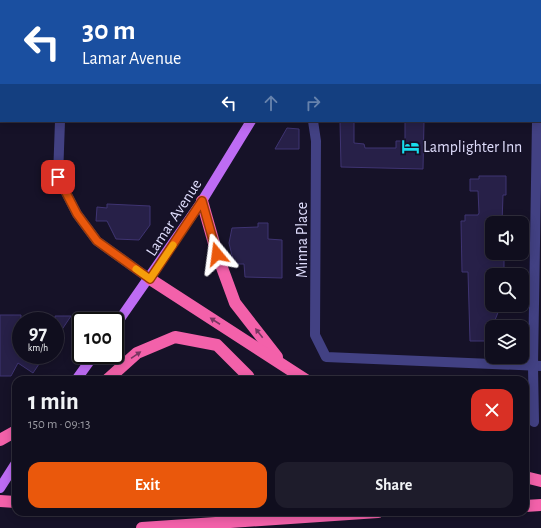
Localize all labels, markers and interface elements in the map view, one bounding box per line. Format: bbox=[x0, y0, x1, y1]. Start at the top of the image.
icon: left bbox=[16, 16, 68, 68]
text: 30 m bbox=[82, 17, 135, 45]
text: Lamar Avenue bbox=[82, 50, 181, 68]
icon: left bbox=[218, 92, 240, 114]
icon: ahead bbox=[260, 92, 282, 114]
icon: right bbox=[302, 92, 324, 114]
hotel icon: Lamplighter Inn bbox=[400, 136, 420, 156]
place label: Lamplighter Inn bbox=[423, 139, 522, 155]
pin bbox=[41, 160, 75, 194]
icon: arrive bbox=[47, 166, 69, 188]
street label: Lamar Avenue bbox=[143, 176, 205, 259]
street label: Minna Place bbox=[294, 202, 310, 278]
map controls bbox=[485, 216, 529, 364]
button: sound bbox=[485, 216, 529, 260]
position arrow bbox=[196, 233, 238, 275]
button: search bbox=[485, 268, 529, 312]
speed limit sign: 100 bbox=[72, 312, 124, 364]
one-way arrow bbox=[209, 317, 220, 325]
button: layers bbox=[485, 320, 529, 364]
text: 97 bbox=[29, 323, 47, 343]
one-way arrow bbox=[254, 328, 263, 339]
text: km/h bbox=[28, 343, 48, 353]
one-way arrow bbox=[131, 351, 142, 359]
button: close bbox=[471, 389, 513, 431]
text: 1 min bbox=[28, 390, 79, 414]
text: 150 m · 09:13 bbox=[28, 418, 90, 431]
button: Exit bbox=[28, 462, 267, 508]
button: Share bbox=[275, 462, 513, 508]

